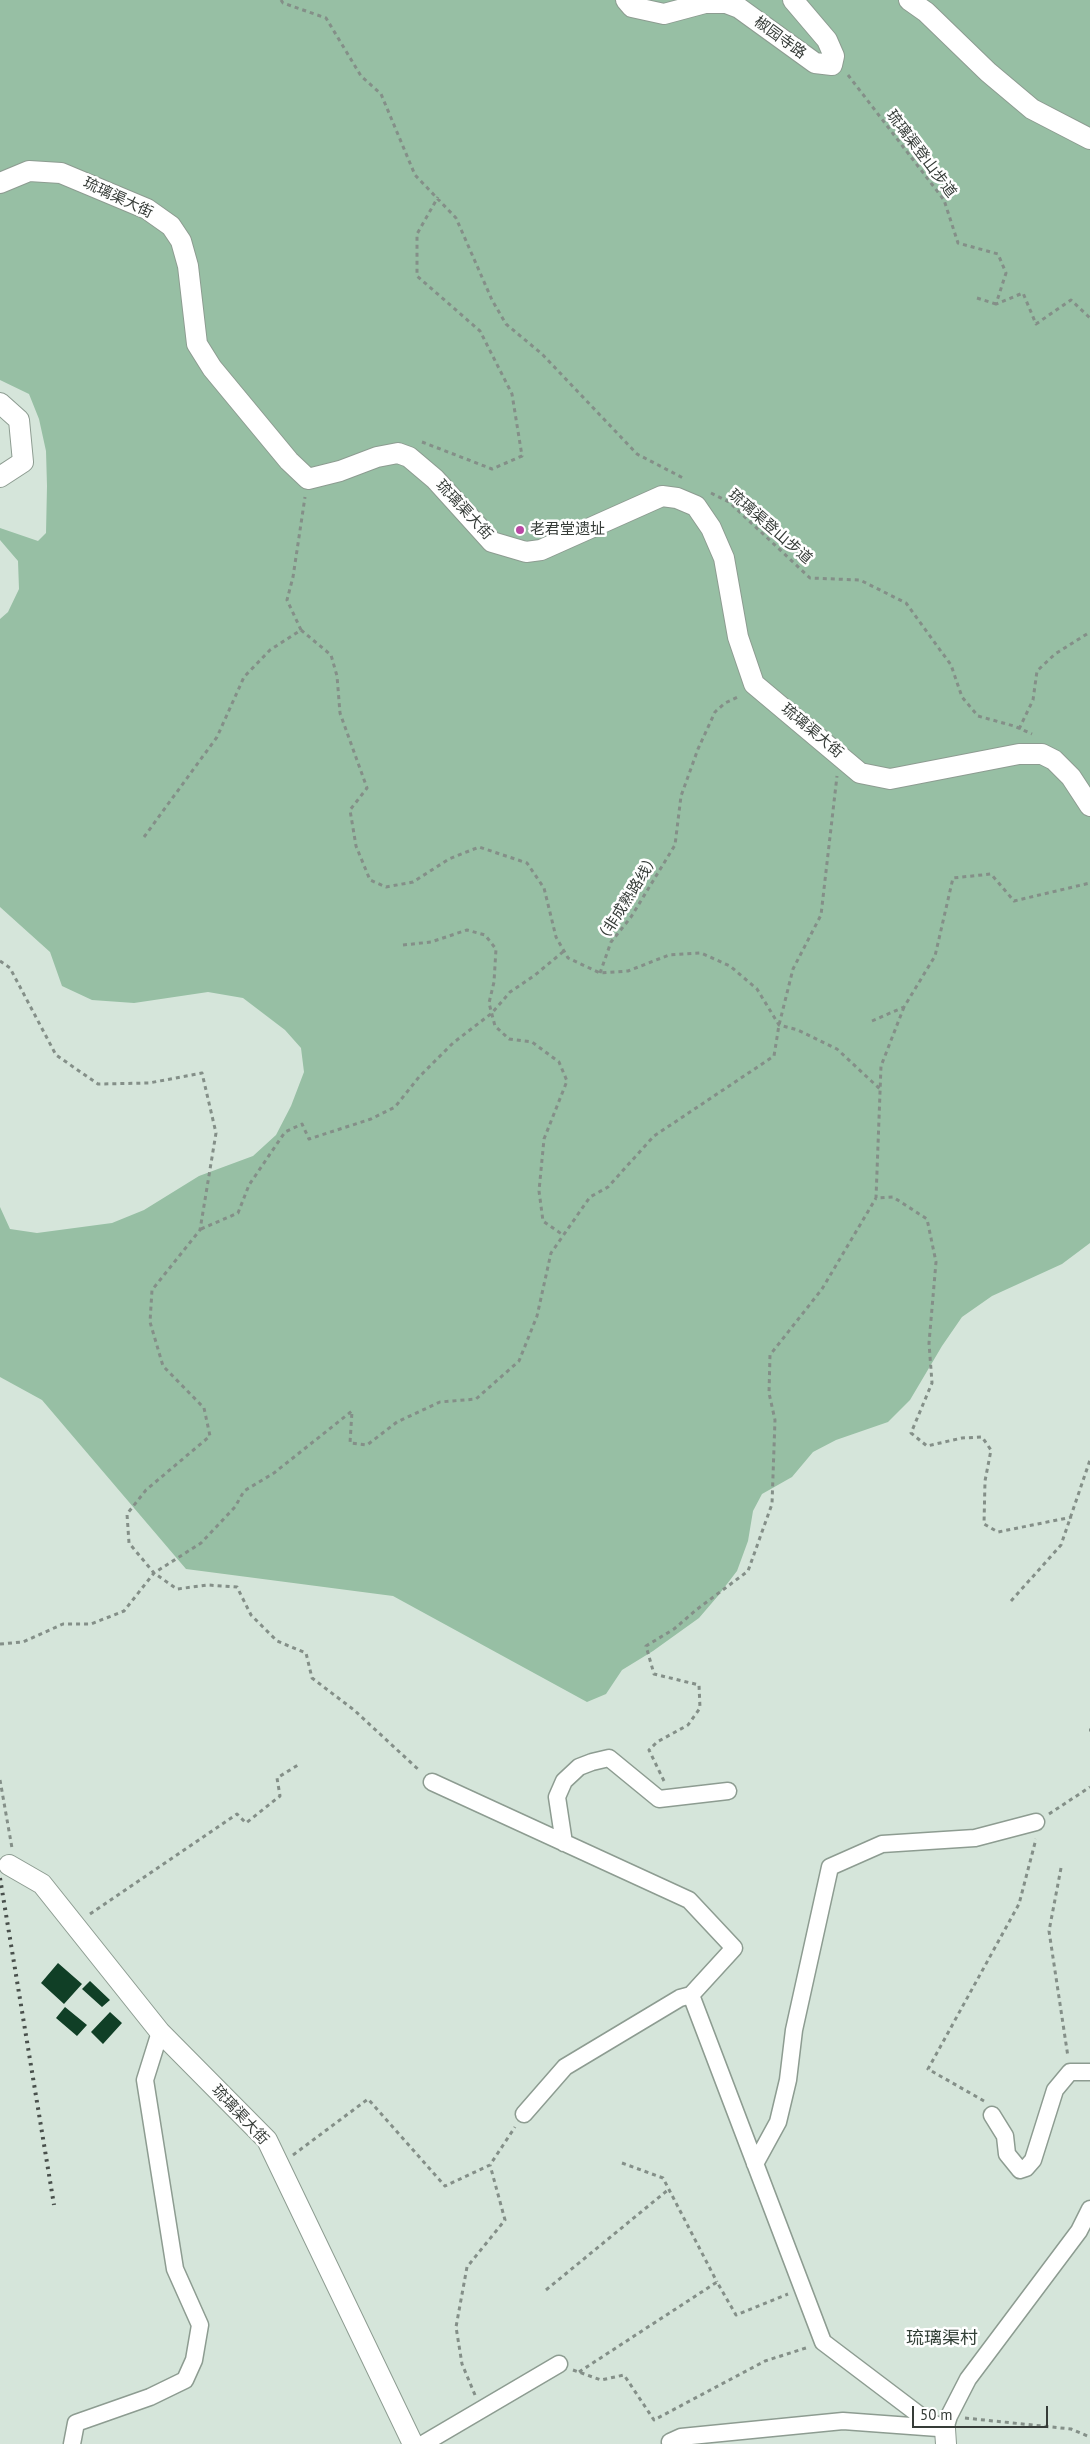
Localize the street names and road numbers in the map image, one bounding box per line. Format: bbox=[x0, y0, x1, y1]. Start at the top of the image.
street label: 椒园寺路 bbox=[750, 13, 810, 63]
street label: 琉璃渠登山步道 bbox=[882, 107, 960, 201]
street label: 琉璃渠大街 bbox=[80, 174, 156, 222]
street label: 琉璃渠大街 bbox=[432, 476, 496, 544]
street label: 琉璃渠登山步道 bbox=[724, 486, 816, 568]
street label: 琉璃渠大街 bbox=[777, 700, 847, 762]
street label: （非成熟路线） bbox=[593, 850, 663, 948]
street label: 琉璃渠大街 bbox=[208, 2081, 272, 2149]

